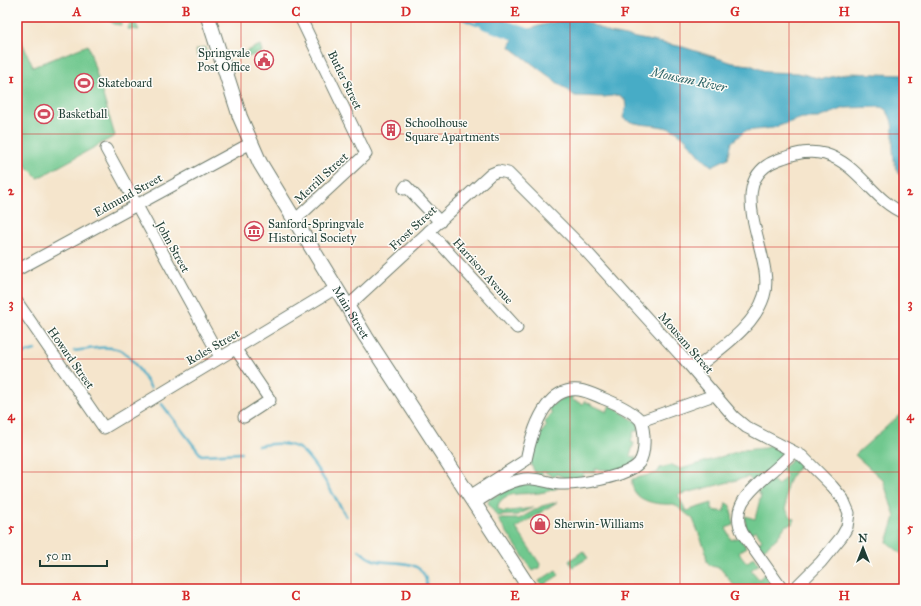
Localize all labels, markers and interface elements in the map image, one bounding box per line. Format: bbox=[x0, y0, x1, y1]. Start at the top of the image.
text: A bbox=[72, 4, 82, 20]
text: B bbox=[182, 4, 191, 20]
text: C bbox=[292, 4, 301, 20]
text: D bbox=[401, 4, 411, 20]
text: E bbox=[510, 4, 520, 20]
text: F bbox=[621, 4, 630, 20]
text: G bbox=[730, 4, 740, 20]
text: H bbox=[838, 4, 850, 20]
place label: Springvale Post Office bbox=[197, 46, 250, 74]
street label: Butler Street bbox=[325, 48, 366, 112]
public building icon: Springvale Post Office bbox=[253, 49, 275, 71]
water label: Mousam River bbox=[648, 64, 729, 96]
text: 1 bbox=[8, 71, 14, 87]
text: 1 bbox=[907, 71, 913, 87]
sports icon: Skateboard bbox=[73, 72, 95, 94]
place label: Skateboard bbox=[98, 76, 152, 90]
sports icon: Basketball bbox=[33, 103, 55, 125]
place label: Basketball bbox=[58, 107, 108, 121]
place label: Schoolhouse Square Apartments bbox=[405, 116, 499, 145]
building icon: Schoolhouse Square Apartments bbox=[380, 119, 402, 141]
street label: Merrill Street bbox=[291, 149, 351, 206]
street label: Edmund Street bbox=[91, 170, 165, 220]
text: 2 bbox=[8, 183, 15, 199]
text: 2 bbox=[907, 183, 914, 199]
street label: Frost Street bbox=[387, 202, 440, 253]
street label: John Street bbox=[151, 217, 193, 276]
place label: Sanford-Springvale Historical Society bbox=[268, 217, 364, 245]
museum icon: Sanford-Springvale Historical Society bbox=[243, 220, 265, 242]
street label: Harrison Avenue bbox=[450, 235, 516, 307]
street label: Main Street bbox=[329, 283, 373, 342]
text: 3 bbox=[8, 296, 14, 312]
text: 3 bbox=[907, 296, 913, 312]
street label: Mousam Street bbox=[656, 309, 717, 377]
street label: Howard Street bbox=[45, 324, 98, 392]
street label: Roles Street bbox=[184, 326, 243, 368]
text: 4 bbox=[7, 408, 15, 424]
text: 4 bbox=[906, 408, 914, 424]
shop icon: Sherwin-Williams bbox=[529, 513, 551, 535]
place label: Sherwin-Williams bbox=[554, 517, 644, 531]
text: 5 bbox=[8, 520, 15, 536]
text: 5 bbox=[907, 520, 914, 536]
north arrow bbox=[843, 528, 883, 568]
text: N bbox=[858, 532, 868, 545]
scale bar bbox=[40, 542, 107, 568]
text: 50 m bbox=[46, 549, 71, 563]
text: A bbox=[72, 588, 82, 604]
text: B bbox=[182, 588, 191, 604]
text: C bbox=[292, 588, 301, 604]
text: D bbox=[401, 588, 411, 604]
text: E bbox=[510, 588, 520, 604]
text: F bbox=[621, 588, 630, 604]
text: G bbox=[730, 588, 740, 604]
text: H bbox=[838, 588, 850, 604]

